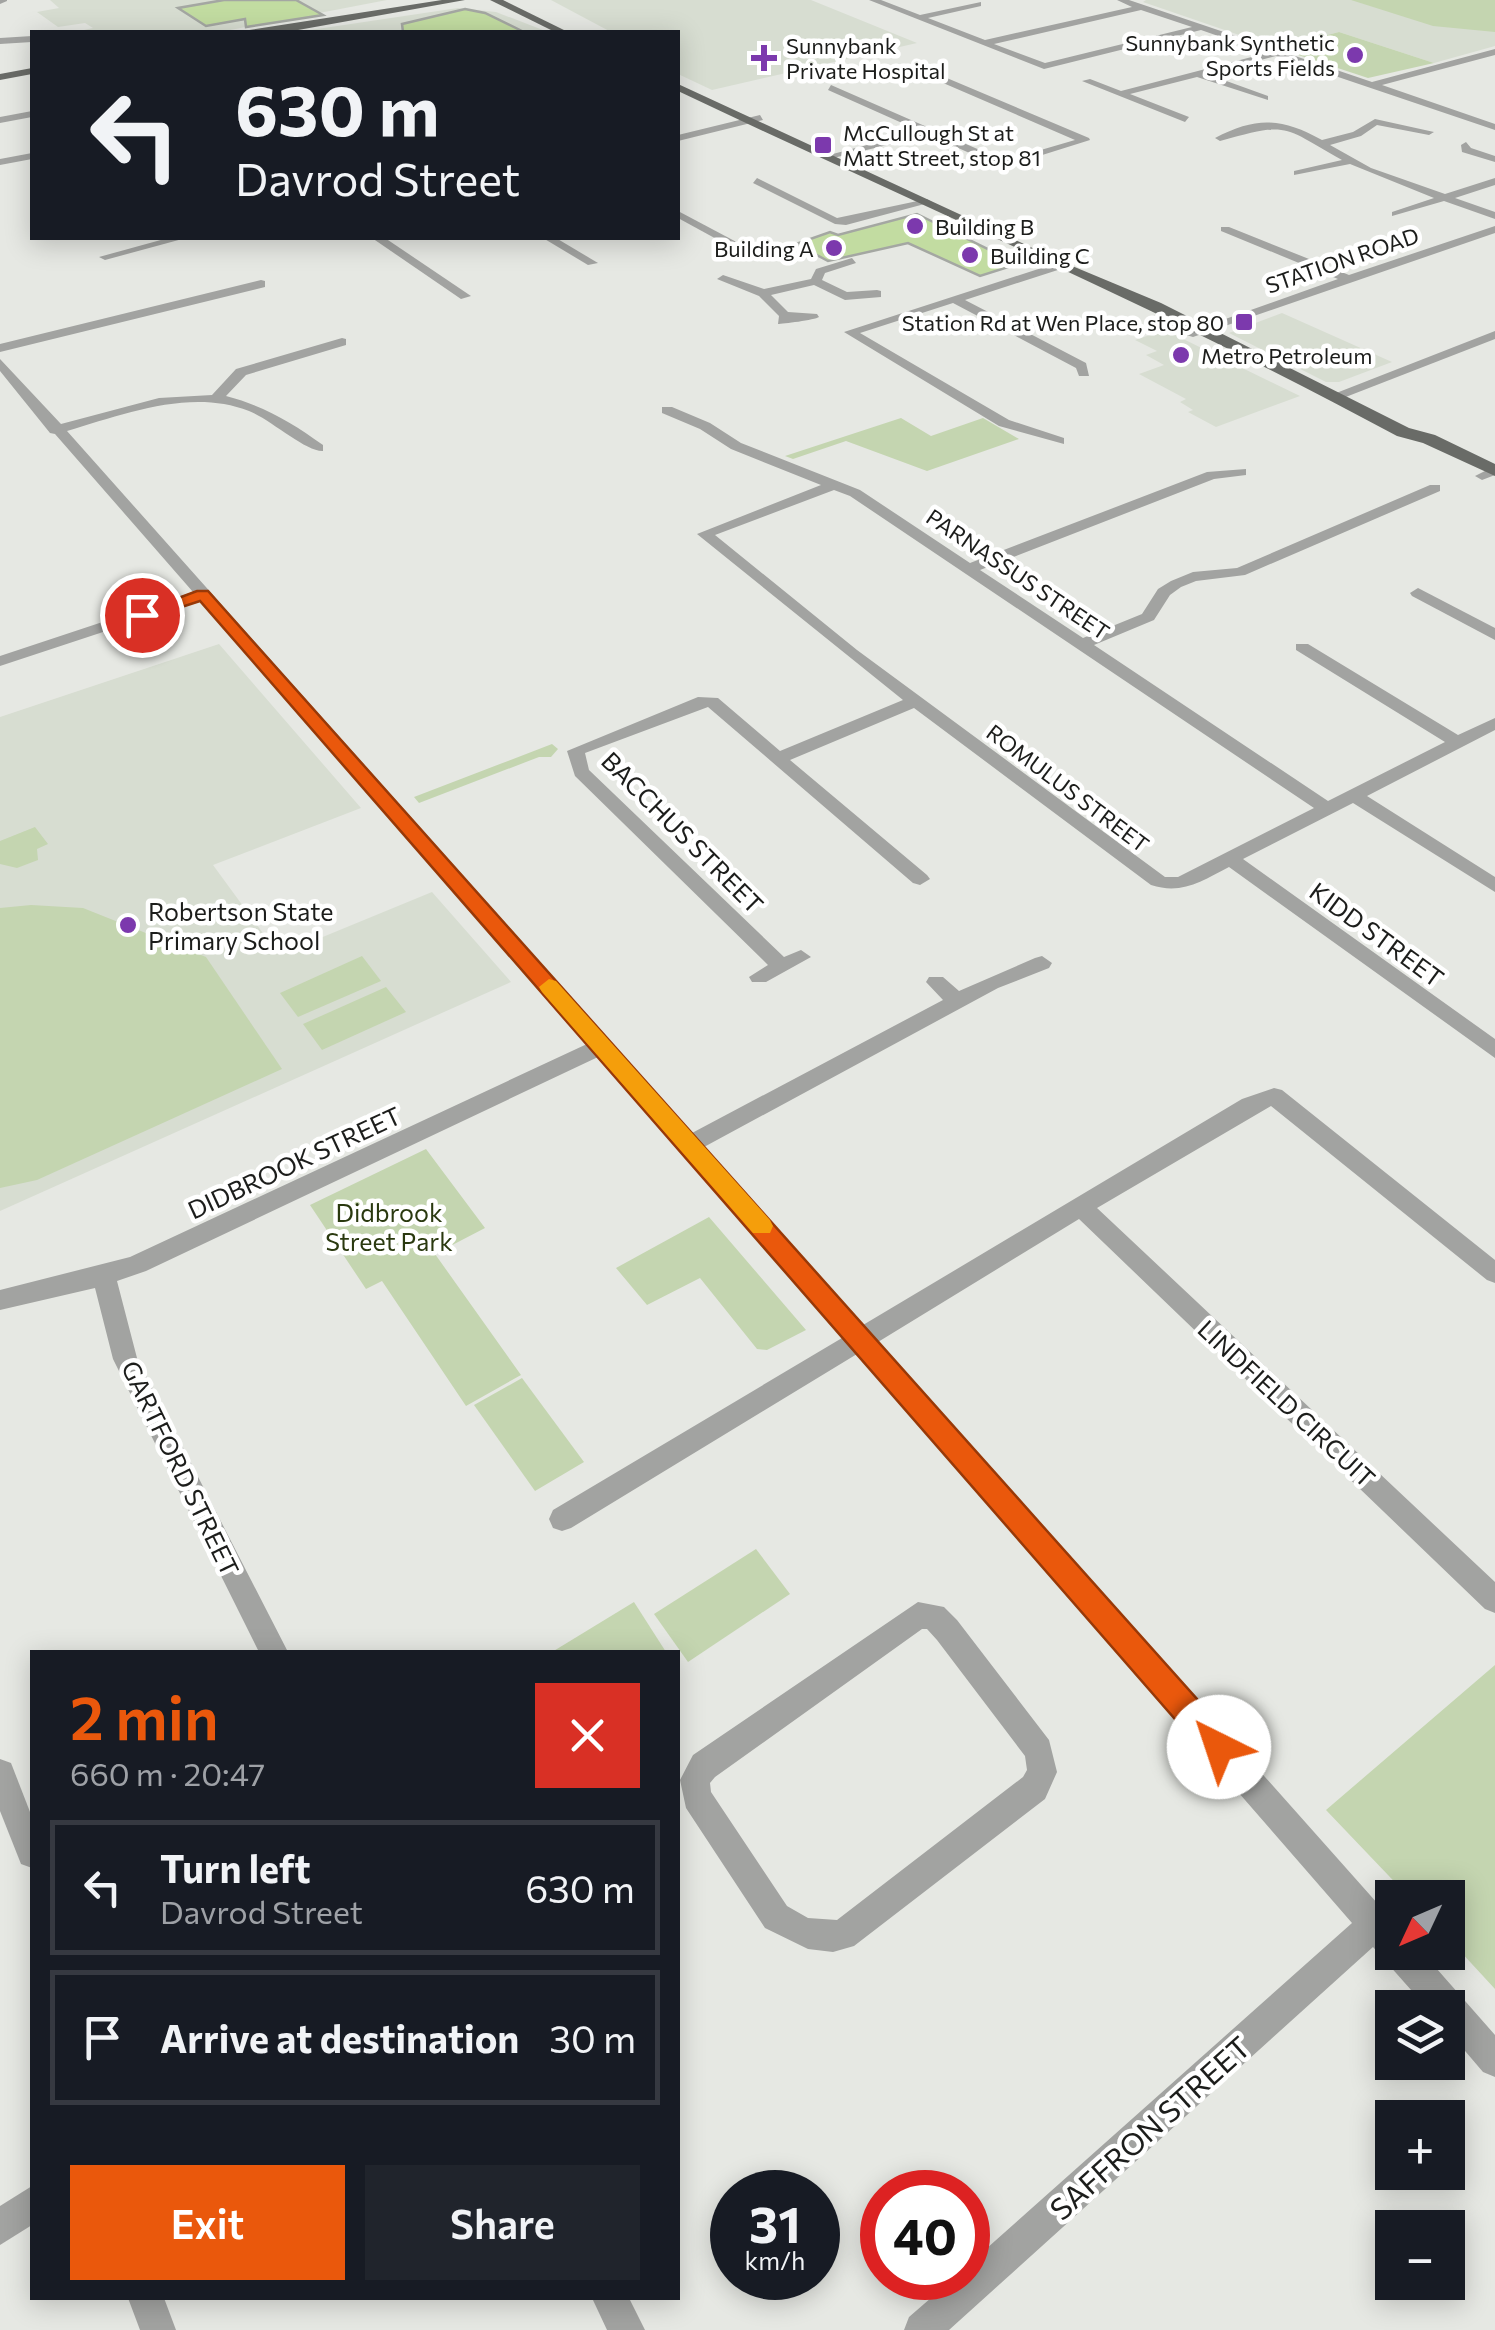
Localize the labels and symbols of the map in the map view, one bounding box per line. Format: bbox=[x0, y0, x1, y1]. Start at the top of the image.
place label: Sunnybank Synthetic Sports Fields bbox=[1125, 29, 1335, 81]
place label: Sunnybank Private Hospital bbox=[786, 32, 946, 84]
marker: Sunnybank Synthetic Sports Fields bbox=[1344, 44, 1366, 66]
marker: Sunnybank Private Hospital bbox=[751, 45, 777, 71]
place label: McCullough St at Matt Street, stop 81 bbox=[843, 119, 1041, 171]
marker: McCullough St at Matt Street, stop 81 bbox=[812, 134, 834, 156]
place label: Building B bbox=[935, 213, 1034, 240]
marker: Building B bbox=[904, 215, 926, 237]
street label: STATION ROAD bbox=[1262, 221, 1422, 299]
place label: Building A bbox=[714, 235, 814, 262]
marker: Building A bbox=[823, 237, 845, 259]
place label: Building C bbox=[990, 242, 1090, 269]
marker: Building C bbox=[959, 244, 981, 266]
place label: Station Rd at Wen Place, stop 80 bbox=[902, 309, 1224, 336]
marker: Station Rd at Wen Place, stop 80 bbox=[1233, 311, 1255, 333]
place label: Metro Petroleum bbox=[1201, 342, 1372, 369]
marker: Metro Petroleum bbox=[1170, 344, 1192, 366]
street label: PARNASSUS STREET bbox=[921, 503, 1115, 645]
pin bbox=[100, 573, 185, 658]
street label: ROMULUS STREET bbox=[982, 718, 1154, 858]
street label: BACCHUS STREET bbox=[596, 745, 770, 919]
street label: KIDD STREET bbox=[1304, 875, 1450, 993]
place label: Robertson State Primary School bbox=[148, 896, 334, 955]
marker: Robertson State Primary School bbox=[117, 914, 139, 936]
street label: DIDBROOK STREET bbox=[183, 1099, 405, 1225]
park label: Didbrook Street Park bbox=[325, 1197, 453, 1256]
street label: LINDFIELD CIRCUIT bbox=[1192, 1313, 1382, 1493]
street label: GARTFORD STREET bbox=[116, 1356, 246, 1580]
position arrow bbox=[1167, 1695, 1271, 1799]
north arrow bbox=[1375, 1880, 1465, 1970]
street label: SAFFRON STREET bbox=[1041, 2027, 1257, 2227]
speed limit sign: 40 bbox=[860, 2170, 990, 2300]

